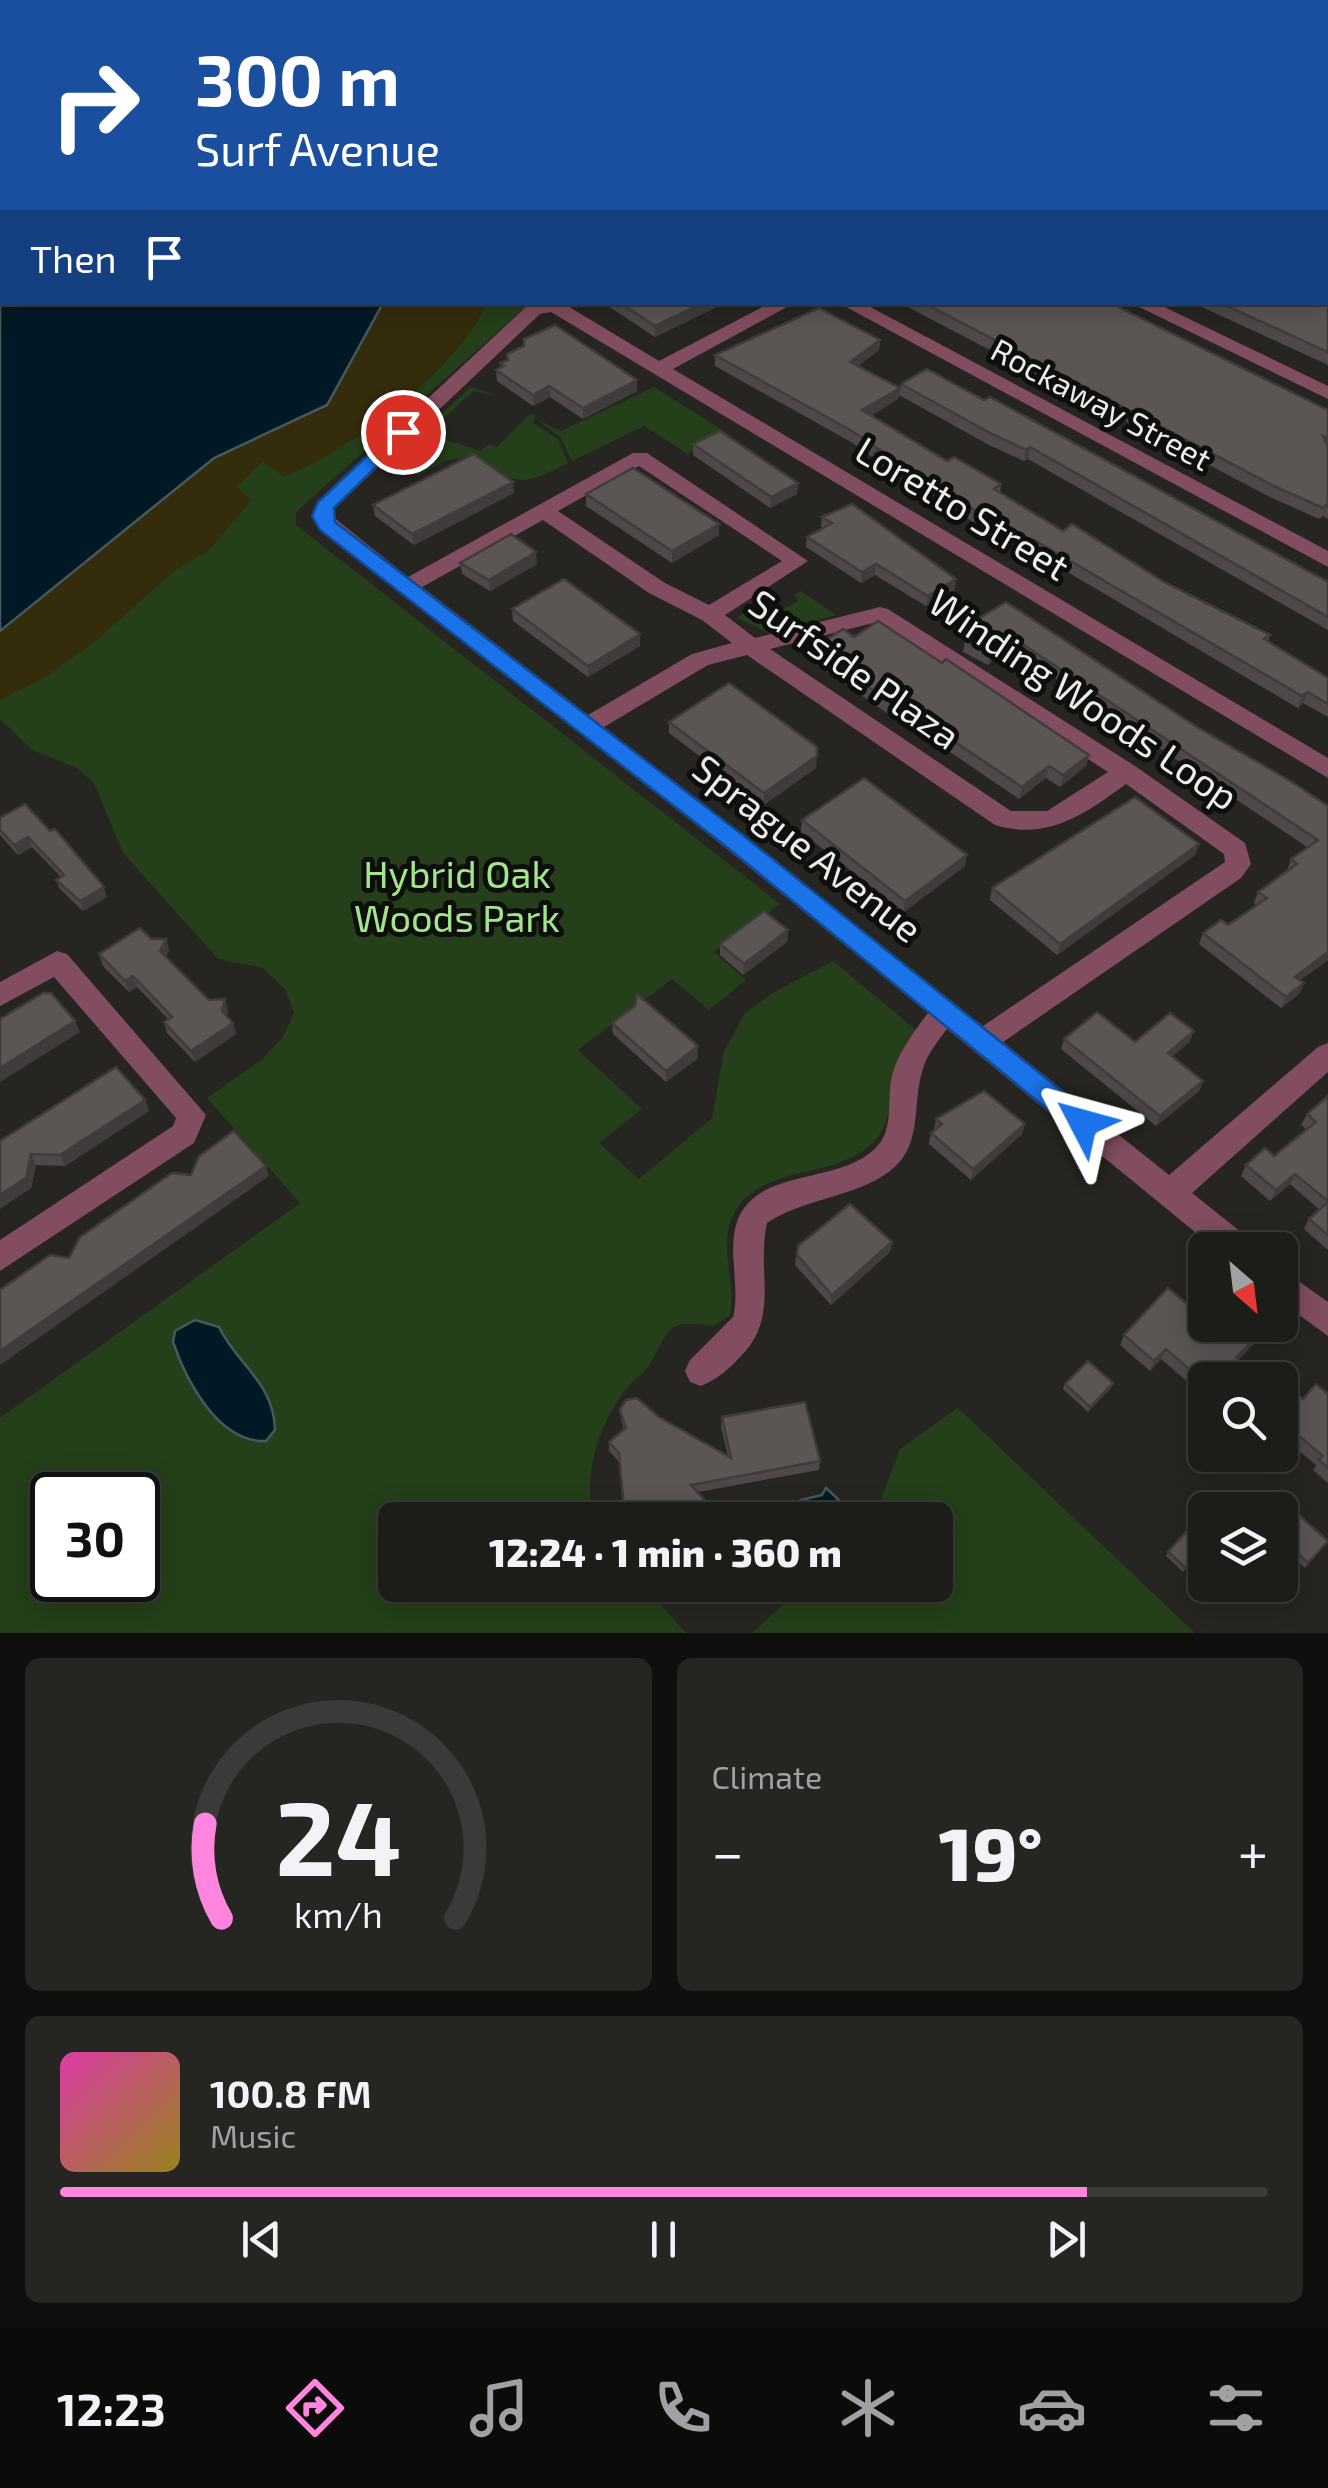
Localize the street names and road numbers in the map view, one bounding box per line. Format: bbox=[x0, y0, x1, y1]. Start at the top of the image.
street label: Rockaway Street bbox=[986, 329, 1218, 477]
street label: Loretto Street bbox=[848, 426, 1078, 589]
street label: Winding Woods Loop bbox=[921, 578, 1247, 819]
street label: Surfside Plaza bbox=[741, 579, 969, 758]
street label: Sprague Avenue bbox=[685, 744, 932, 951]

